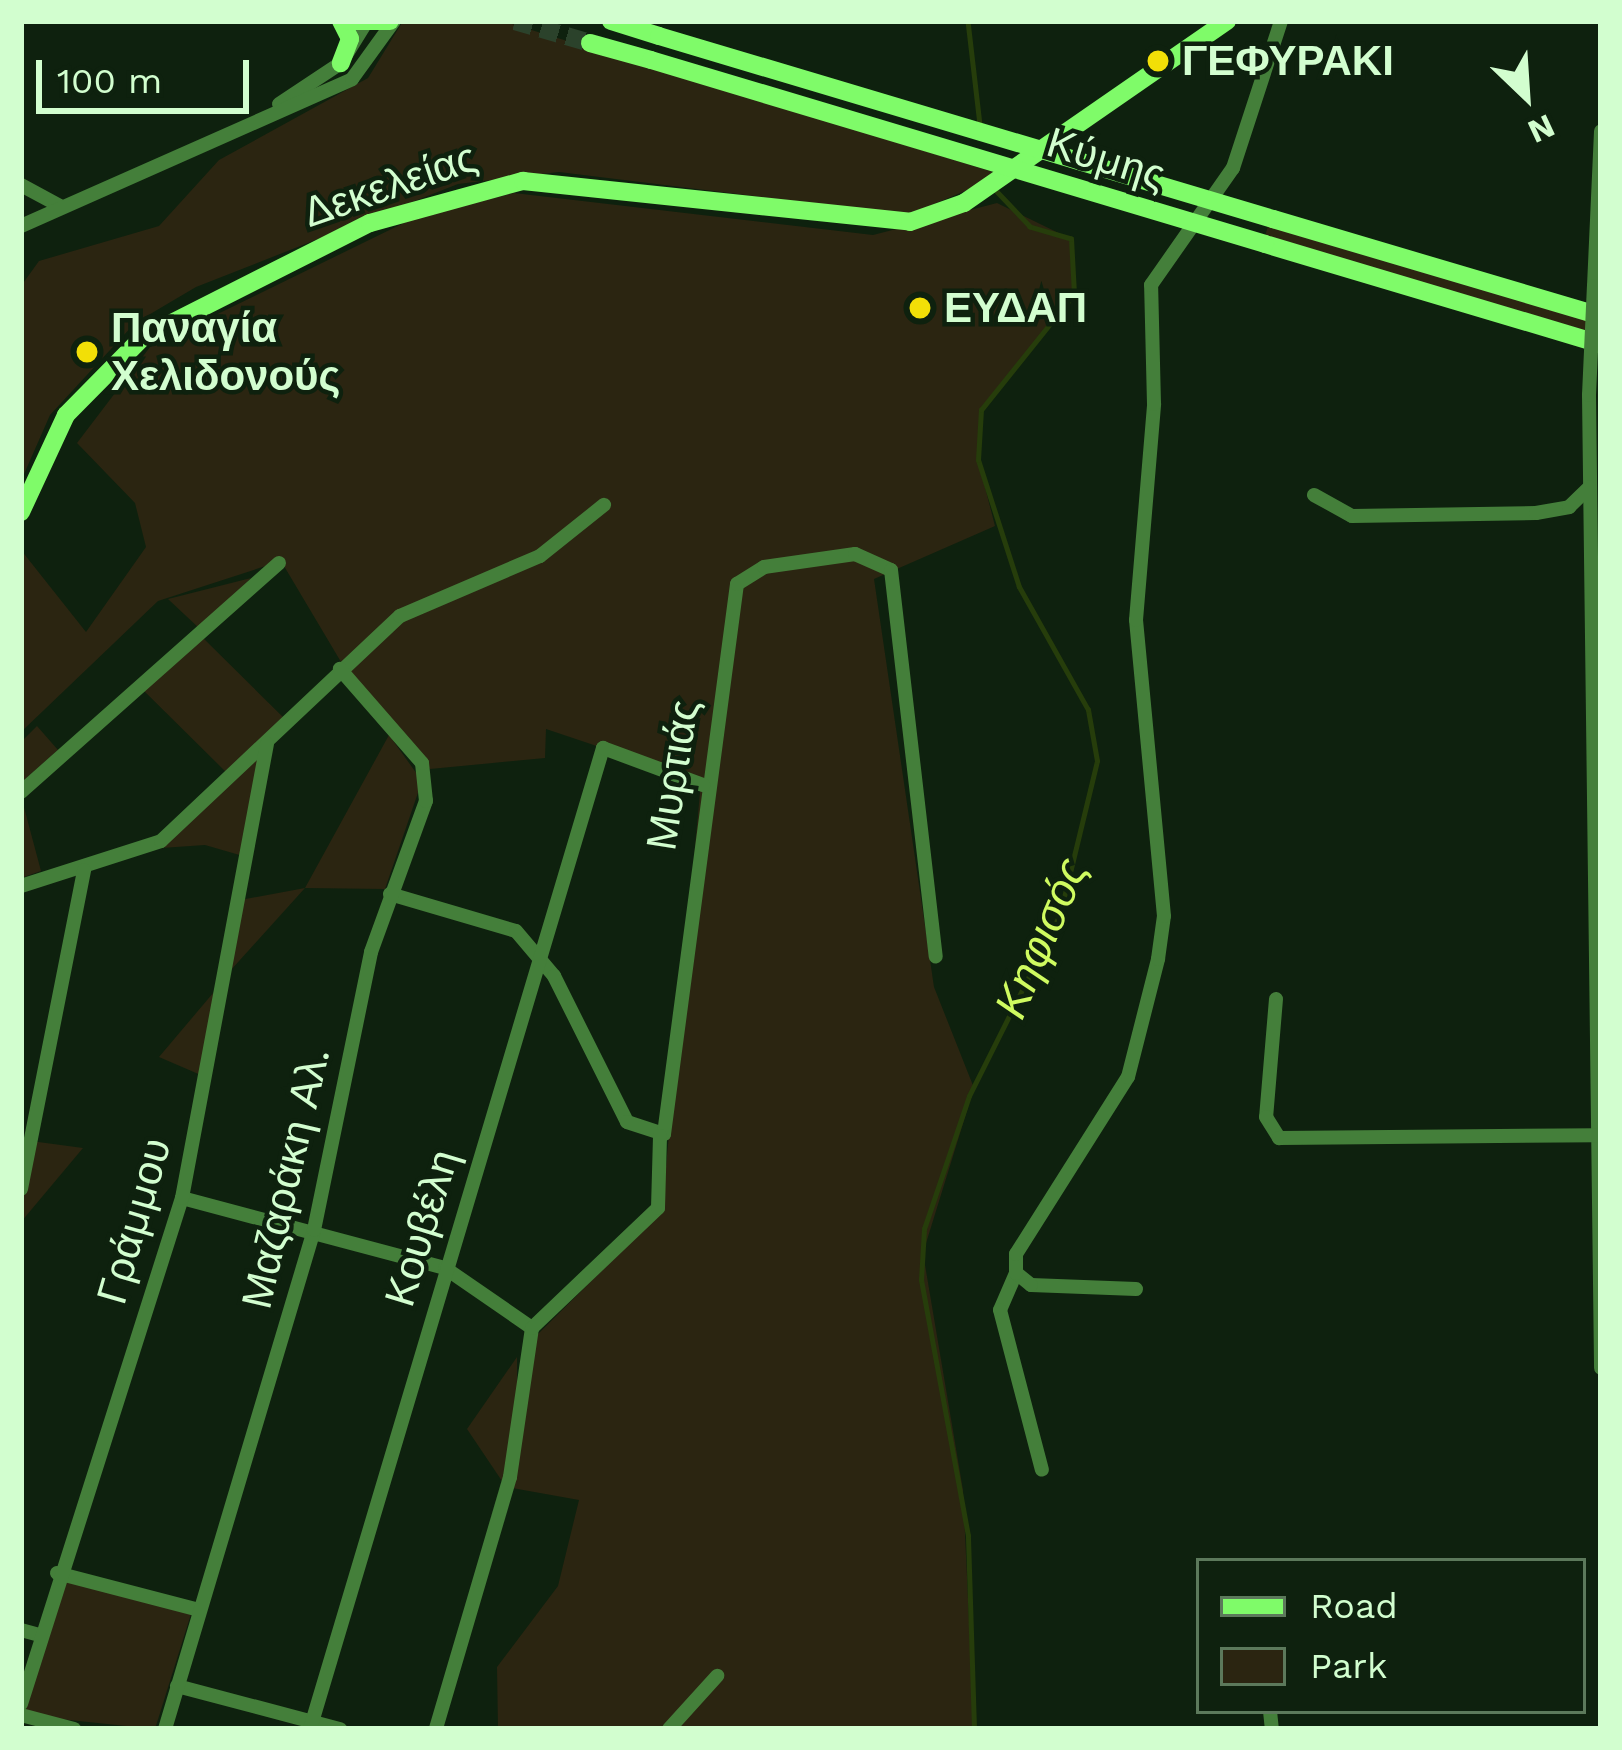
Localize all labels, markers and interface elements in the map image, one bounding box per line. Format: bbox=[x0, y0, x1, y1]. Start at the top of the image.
scale bar bbox=[42, 36, 255, 110]
place label: ΓΕΦΥΡΑΚΙ bbox=[1182, 36, 1394, 86]
north arrow bbox=[1466, 36, 1586, 156]
marker: ΓΕΦΥΡΑΚΙ bbox=[1145, 48, 1171, 74]
text: 100 m bbox=[57, 60, 162, 102]
text: N bbox=[1522, 106, 1561, 152]
street label: Κύμης bbox=[1041, 117, 1171, 201]
street label: Δεκελείας bbox=[297, 132, 483, 238]
place label: ΕΥΔΑΠ bbox=[944, 283, 1087, 333]
marker: ΕΥΔΑΠ bbox=[907, 295, 933, 321]
place label: Παναγία Χελιδονούς bbox=[111, 303, 340, 401]
marker: Παναγία Χελιδονούς bbox=[74, 339, 100, 365]
street label: Μυρτιάς bbox=[636, 696, 710, 854]
water label: Κηφισός bbox=[983, 850, 1099, 1026]
street label: Μαζαράκη Αλ. bbox=[231, 1043, 341, 1313]
street label: Γράμμου bbox=[86, 1132, 182, 1310]
street label: Κουβέλη bbox=[374, 1144, 470, 1312]
legend bbox=[1196, 1558, 1586, 1714]
text: Road bbox=[1310, 1585, 1398, 1627]
text: Park bbox=[1310, 1645, 1387, 1687]

